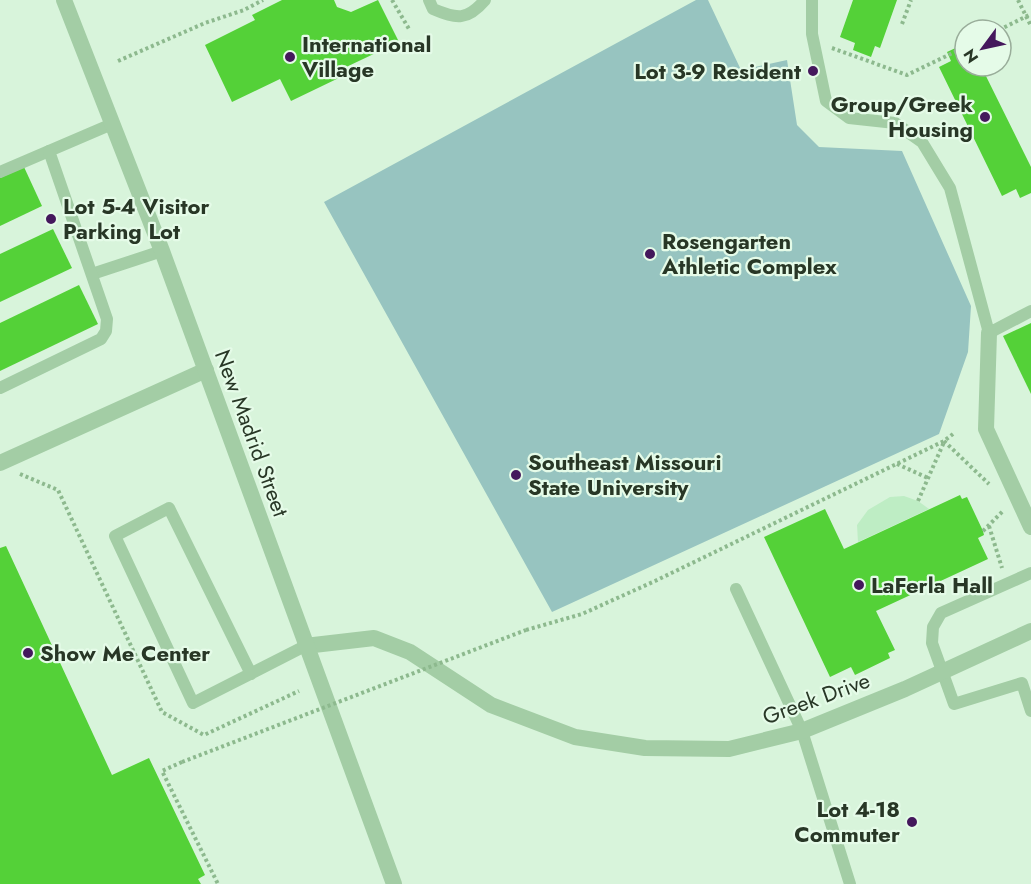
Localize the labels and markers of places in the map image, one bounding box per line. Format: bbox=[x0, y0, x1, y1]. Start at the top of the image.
place label: International Village bbox=[301, 28, 431, 85]
marker: International Village bbox=[283, 50, 297, 64]
place label: Lot 3-9 Resident bbox=[634, 55, 801, 87]
marker: Lot 3-9 Resident bbox=[806, 64, 820, 78]
place label: Group/Greek Housing bbox=[831, 88, 973, 145]
marker: Group/Greek Housing bbox=[978, 110, 992, 124]
place label: Lot 5-4 Visitor Parking Lot bbox=[63, 190, 210, 247]
marker: Lot 5-4 Visitor Parking Lot bbox=[44, 212, 58, 226]
place label: Rosengarten Athletic Complex bbox=[661, 225, 837, 282]
marker: Rosengarten Athletic Complex bbox=[643, 247, 657, 261]
place label: Southeast Missouri State University bbox=[528, 446, 721, 503]
marker: Southeast Missouri State University bbox=[509, 468, 523, 482]
place label: LaFerla Hall bbox=[871, 569, 993, 601]
marker: LaFerla Hall bbox=[852, 578, 866, 592]
place label: Show Me Center bbox=[40, 637, 210, 669]
marker: Show Me Center bbox=[21, 646, 35, 660]
place label: Lot 4-18 Commuter bbox=[794, 793, 900, 850]
marker: Lot 4-18 Commuter bbox=[905, 815, 919, 829]

